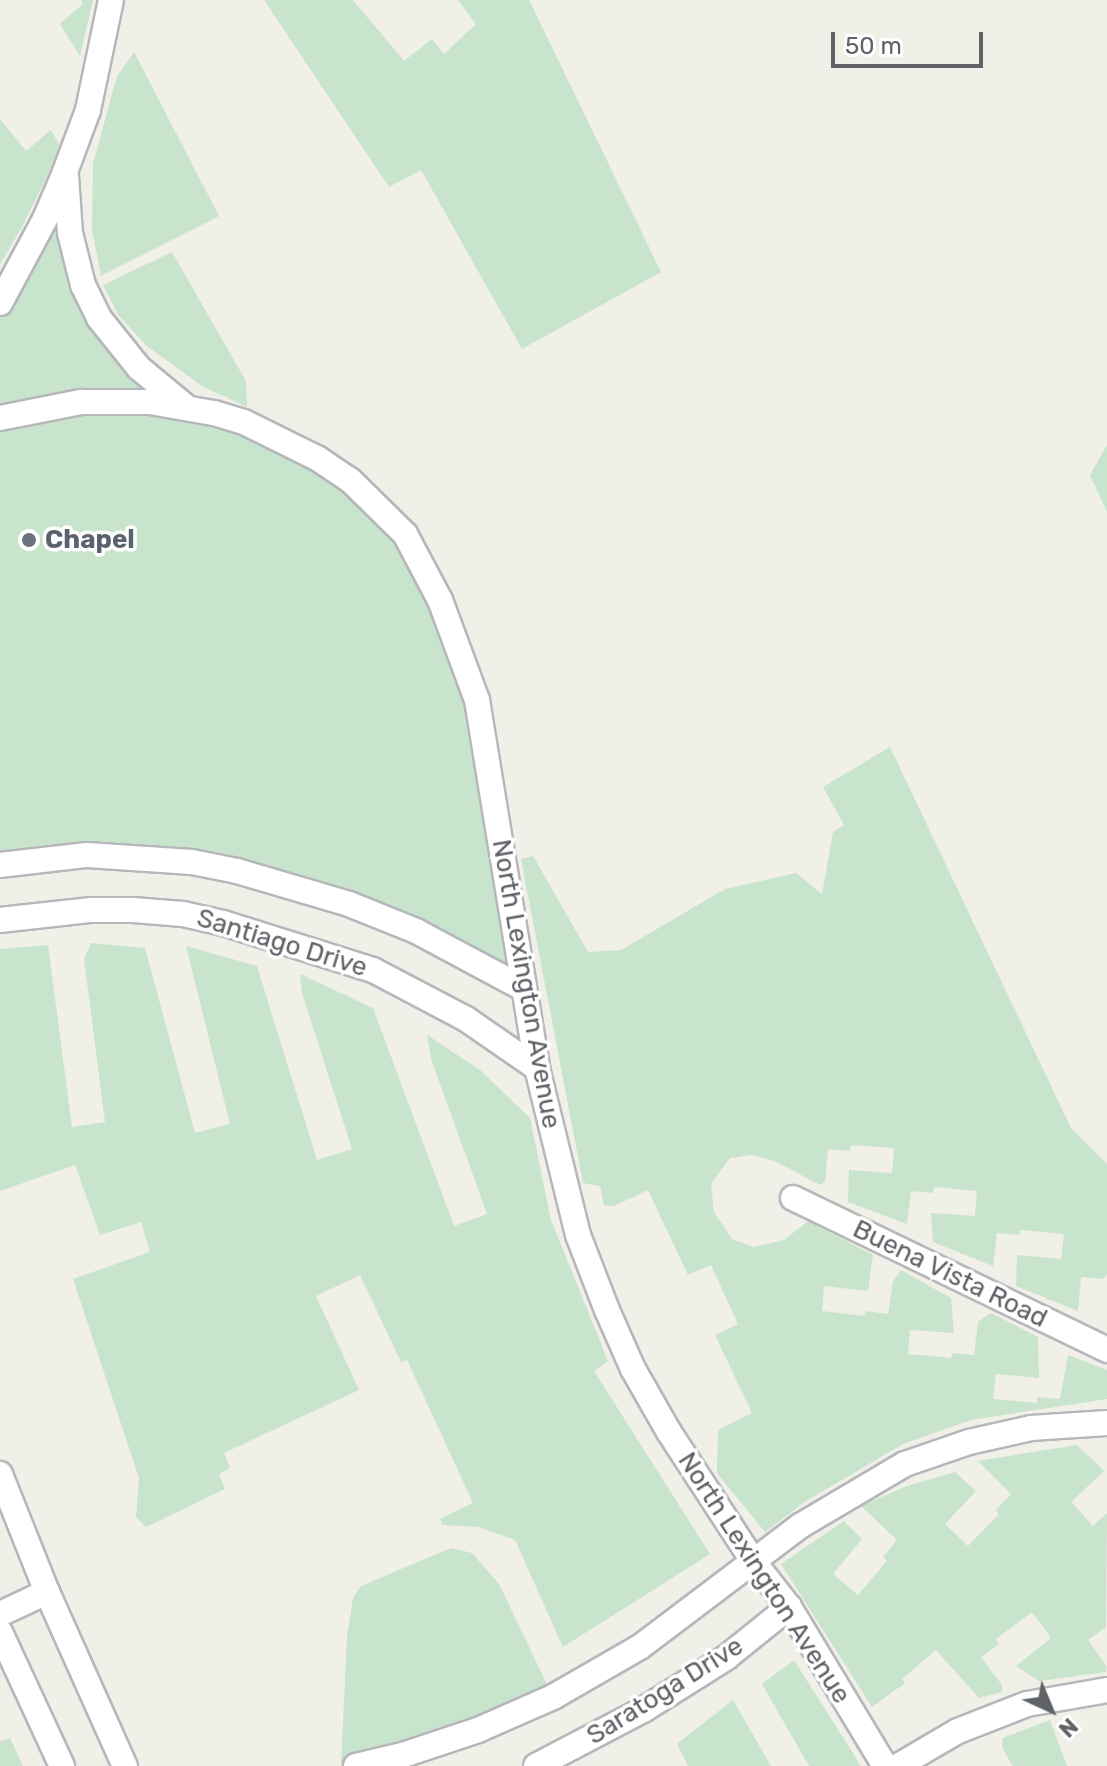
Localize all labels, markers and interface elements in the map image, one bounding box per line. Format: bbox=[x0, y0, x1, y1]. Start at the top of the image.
scale bar bbox=[835, 16, 987, 66]
text: 50 m bbox=[845, 32, 902, 60]
place label: Chapel bbox=[45, 524, 135, 556]
marker: Chapel bbox=[20, 531, 38, 549]
street label: North Lexington Avenue bbox=[485, 837, 567, 1131]
street label: Santiago Drive bbox=[193, 902, 371, 984]
street label: Buena Vista Road bbox=[847, 1213, 1053, 1335]
street label: North Lexington Avenue bbox=[671, 1446, 857, 1710]
street label: Saratoga Drive bbox=[581, 1631, 749, 1751]
north arrow bbox=[1011, 1670, 1091, 1750]
text: N bbox=[1053, 1712, 1083, 1743]

